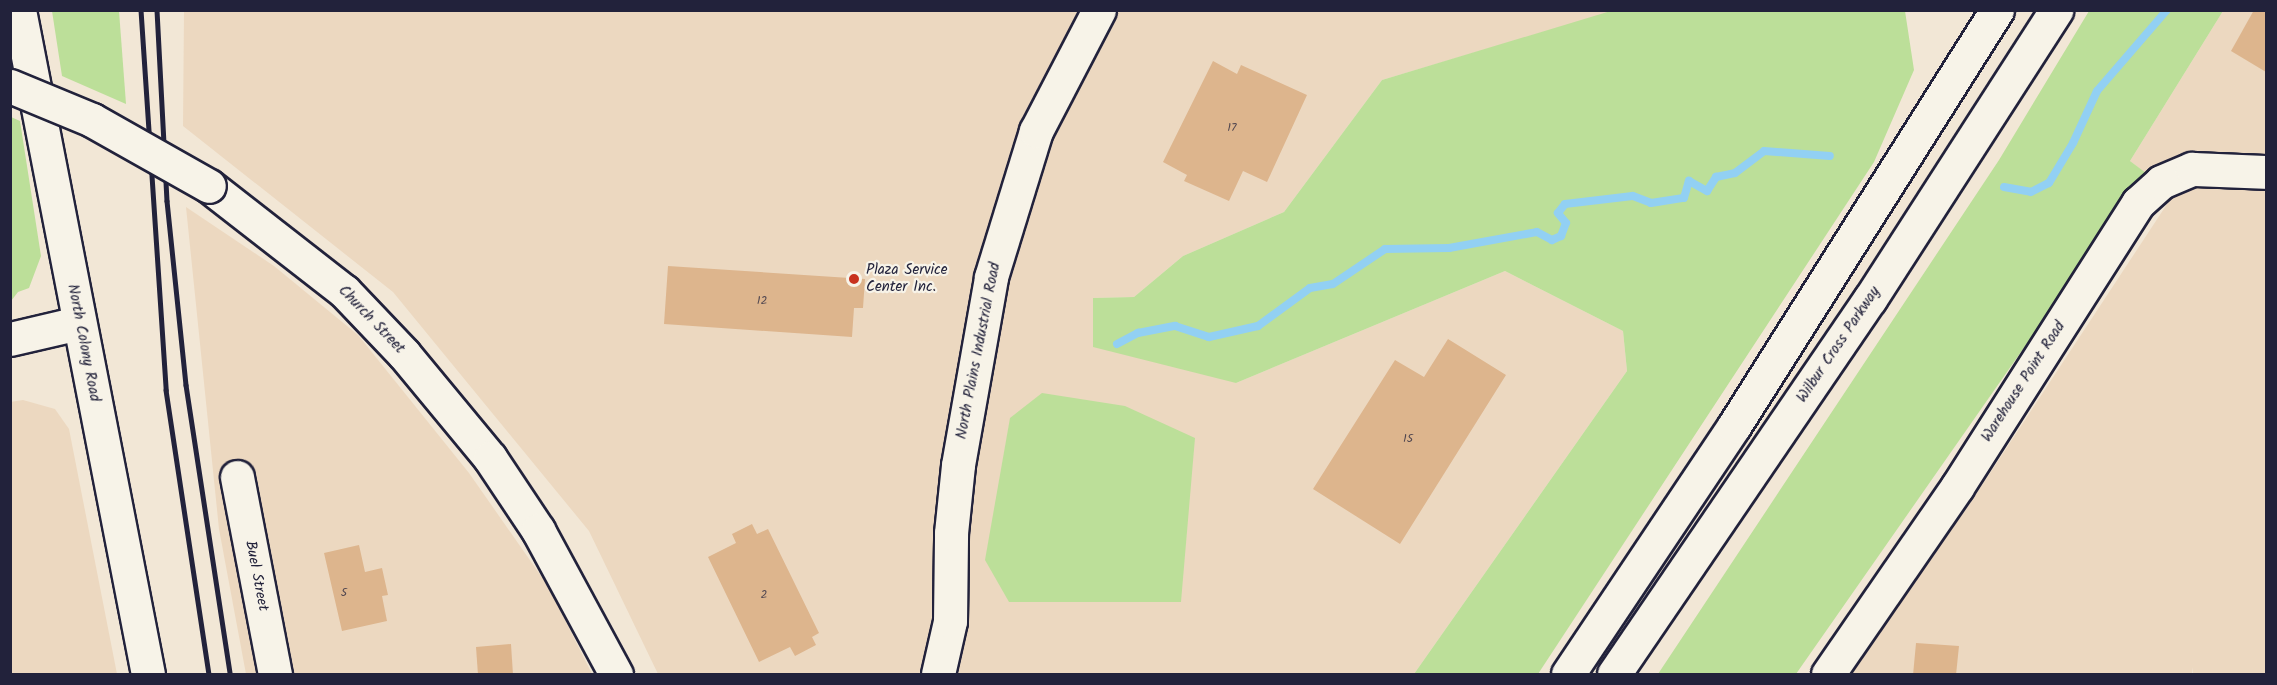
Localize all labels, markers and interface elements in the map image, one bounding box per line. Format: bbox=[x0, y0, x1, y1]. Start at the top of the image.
house number: 17 bbox=[1227, 121, 1237, 135]
place label: Plaza Service Center Inc. bbox=[866, 261, 948, 296]
street label: North Plains Industrial Road bbox=[953, 261, 1005, 441]
marker: Plaza Service Center Inc. bbox=[847, 272, 861, 286]
street label: Church Street bbox=[334, 282, 408, 358]
street label: North Colony Road bbox=[63, 283, 103, 403]
street label: Wilbur Cross Parkway bbox=[1794, 284, 1884, 406]
house number: 12 bbox=[757, 294, 767, 308]
street label: Warehouse Point Road bbox=[1978, 318, 2070, 446]
house number: 15 bbox=[1403, 432, 1413, 446]
street label: Buel Street bbox=[240, 539, 272, 613]
house number: 5 bbox=[341, 586, 347, 600]
house number: 2 bbox=[761, 588, 767, 602]

